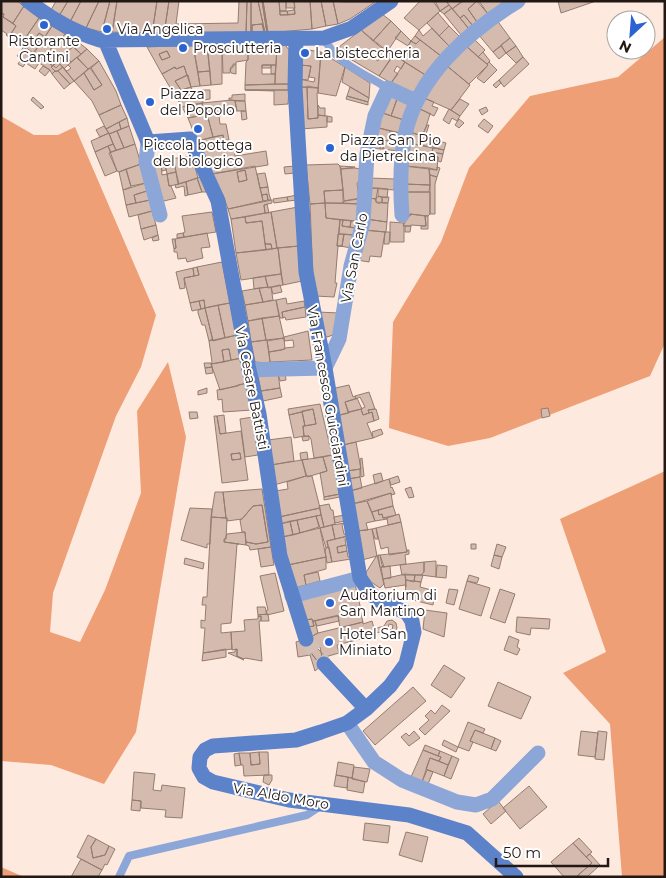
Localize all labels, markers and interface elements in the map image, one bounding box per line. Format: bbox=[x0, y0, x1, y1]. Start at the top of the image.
north arrow bbox=[606, 10, 656, 60]
marker: Ristorante Cantini bbox=[38, 19, 50, 31]
place label: Via Angelica bbox=[117, 20, 203, 38]
marker: Via Angelica bbox=[101, 23, 113, 35]
place label: Ristorante Cantini bbox=[8, 32, 80, 66]
text: N bbox=[616, 36, 634, 57]
place label: Prosciutteria bbox=[193, 39, 282, 57]
marker: Prosciutteria bbox=[177, 42, 189, 54]
place label: La bisteccheria bbox=[315, 44, 420, 62]
marker: La bisteccheria bbox=[299, 47, 311, 59]
place label: Piazza del Popolo bbox=[160, 85, 235, 119]
marker: Piazza del Popolo bbox=[144, 96, 156, 108]
marker: Piccola bottega del biologico bbox=[192, 123, 204, 135]
place label: Piazza San Pio da Pietrelcina bbox=[340, 131, 441, 165]
place label: Piccola bottega del biologico bbox=[143, 136, 253, 170]
marker: Piazza San Pio da Pietrelcina bbox=[324, 142, 336, 154]
street label: Via San Carlo bbox=[336, 211, 372, 305]
street label: Via Francesco Guicciardini bbox=[303, 304, 353, 488]
street label: Via Cesare Battisti bbox=[231, 324, 273, 452]
place label: Auditorium di San Martino bbox=[340, 586, 437, 620]
marker: Auditorium di San Martino bbox=[324, 597, 336, 609]
place label: Hotel San Miniato bbox=[339, 625, 407, 659]
marker: Hotel San Miniato bbox=[323, 636, 335, 648]
street label: Via Aldo Moro bbox=[232, 779, 331, 813]
scale bar bbox=[496, 836, 608, 868]
text: 50 m bbox=[503, 843, 541, 862]

